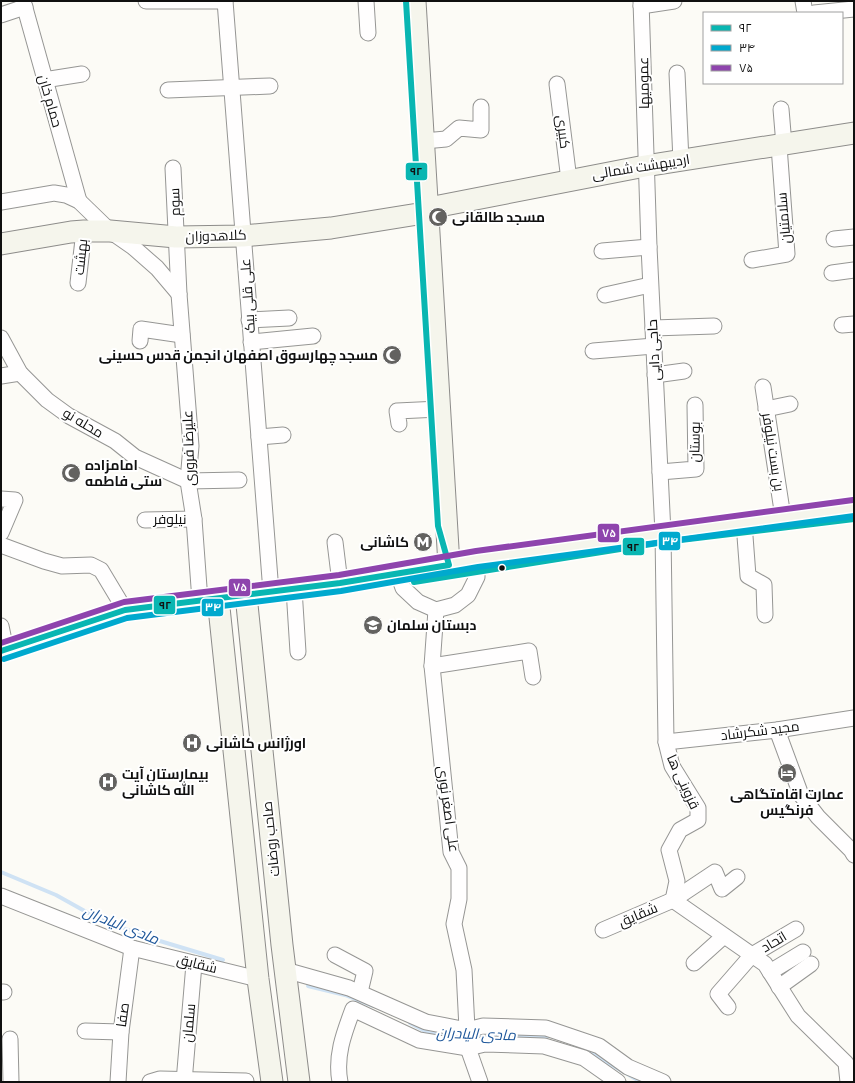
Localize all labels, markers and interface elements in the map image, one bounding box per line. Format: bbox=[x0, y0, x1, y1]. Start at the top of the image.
legend bbox=[703, 12, 843, 84]
text: ۹۲ bbox=[739, 21, 752, 35]
text: ۳۴ bbox=[739, 41, 755, 55]
street label: عمومیها bbox=[635, 57, 653, 109]
text: ۷۵ bbox=[739, 61, 753, 75]
street label: حمام خان bbox=[33, 73, 66, 130]
street label: کبیری bbox=[553, 114, 573, 150]
street label: اردیبهشت شمالی bbox=[591, 151, 691, 183]
line badge: ۹۲ bbox=[405, 162, 428, 181]
text: ۹۲ bbox=[410, 165, 422, 178]
street label: سوم bbox=[166, 187, 185, 217]
street label: سلامتیان bbox=[773, 192, 795, 244]
mosque icon: مسجد طالقانی bbox=[427, 206, 449, 228]
place label: مسجد طالقانی bbox=[452, 209, 545, 226]
street label: کلاهدوزان bbox=[185, 226, 247, 246]
street label: بهشت bbox=[71, 238, 91, 276]
street label: علی قلی بیک bbox=[237, 258, 259, 334]
street label: حاجی دایی bbox=[644, 319, 664, 381]
mosque icon: مسجد چهارسوق اصفهان انجمن قدس حسینی bbox=[381, 344, 403, 366]
place label: مسجد چهارسوق اصفهان انجمن قدس حسینی bbox=[99, 347, 378, 366]
street label: محله نو bbox=[60, 404, 106, 442]
street label: علیرضا فروری bbox=[179, 410, 199, 486]
street label: بن بست نیلوفر bbox=[758, 411, 788, 492]
street label: بوستان bbox=[686, 421, 704, 463]
place label: امامزاده ستی فاطمه bbox=[85, 457, 162, 490]
mosque icon: امامزاده ستی فاطمه bbox=[60, 462, 82, 484]
street label: نیلوفر bbox=[153, 511, 186, 528]
line badge: ۷۵ bbox=[597, 523, 620, 543]
text: ۷۵ bbox=[602, 527, 616, 540]
metro station icon: کاشانی bbox=[412, 531, 434, 553]
line badge: ۳۴ bbox=[658, 531, 681, 551]
place label: کاشانی bbox=[360, 534, 409, 551]
text: ۳۴ bbox=[662, 535, 678, 548]
line badge: ۹۲ bbox=[622, 537, 645, 556]
text: ۹۲ bbox=[627, 541, 639, 554]
unlabelled marker bbox=[497, 563, 507, 573]
line badge: ۷۵ bbox=[228, 578, 251, 597]
text: ۷۵ bbox=[233, 581, 247, 594]
line badge: ۹۲ bbox=[153, 595, 176, 615]
line badge: ۳۴ bbox=[201, 598, 224, 617]
text: ۹۲ bbox=[159, 599, 171, 612]
text: ۳۴ bbox=[205, 601, 221, 614]
school or university icon: دبستان سلمان bbox=[362, 614, 384, 636]
place label: دبستان سلمان bbox=[387, 617, 476, 634]
street label: مجید شکرشاد bbox=[720, 718, 800, 744]
hospital icon: اورژانس کاشانی bbox=[181, 732, 203, 754]
place label: اورژانس کاشانی bbox=[206, 735, 306, 752]
street label: قزوینی ها bbox=[663, 752, 703, 812]
hotel icon: عمارت اقامتگاهی فرنگیس bbox=[776, 762, 798, 784]
street label: علی اصغر نوری bbox=[434, 765, 462, 853]
place label: بیمارستان آیت الله کاشانی bbox=[122, 766, 209, 799]
hospital icon: بیمارستان آیت الله کاشانی bbox=[97, 771, 119, 793]
place label: عمارت اقامتگاهی فرنگیس bbox=[730, 786, 844, 819]
street label: صاحب روضات bbox=[259, 801, 283, 877]
street label: شقایق bbox=[616, 899, 660, 931]
water label: مادی الیادران bbox=[81, 902, 162, 948]
street label: اتحاد bbox=[758, 928, 790, 956]
street label: شقایق bbox=[175, 951, 219, 977]
street label: صفا bbox=[113, 1002, 133, 1028]
street label: سلمان bbox=[179, 1003, 199, 1043]
water label: مادی الیادران bbox=[436, 1024, 517, 1044]

